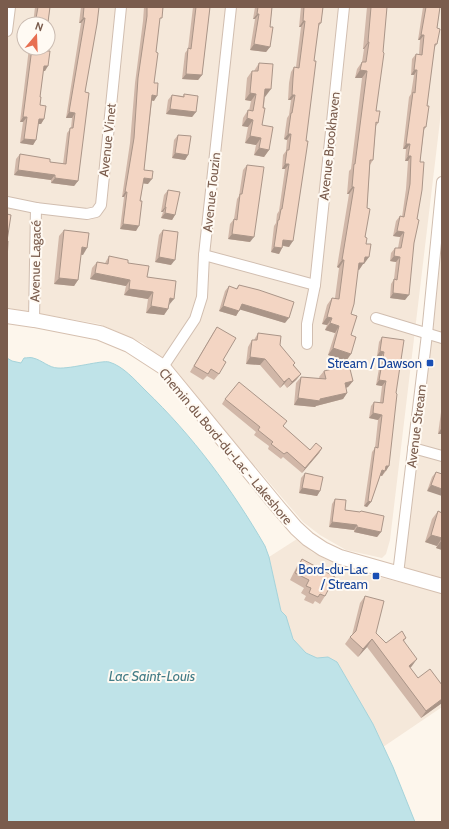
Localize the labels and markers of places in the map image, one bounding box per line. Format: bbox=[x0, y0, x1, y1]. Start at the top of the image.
place label: Stream / Dawson bbox=[327, 355, 422, 371]
marker: Stream / Dawson bbox=[425, 358, 435, 368]
place label: Bord-du-Lac / Stream bbox=[298, 561, 368, 592]
marker: Bord-du-Lac / Stream bbox=[371, 571, 381, 581]

